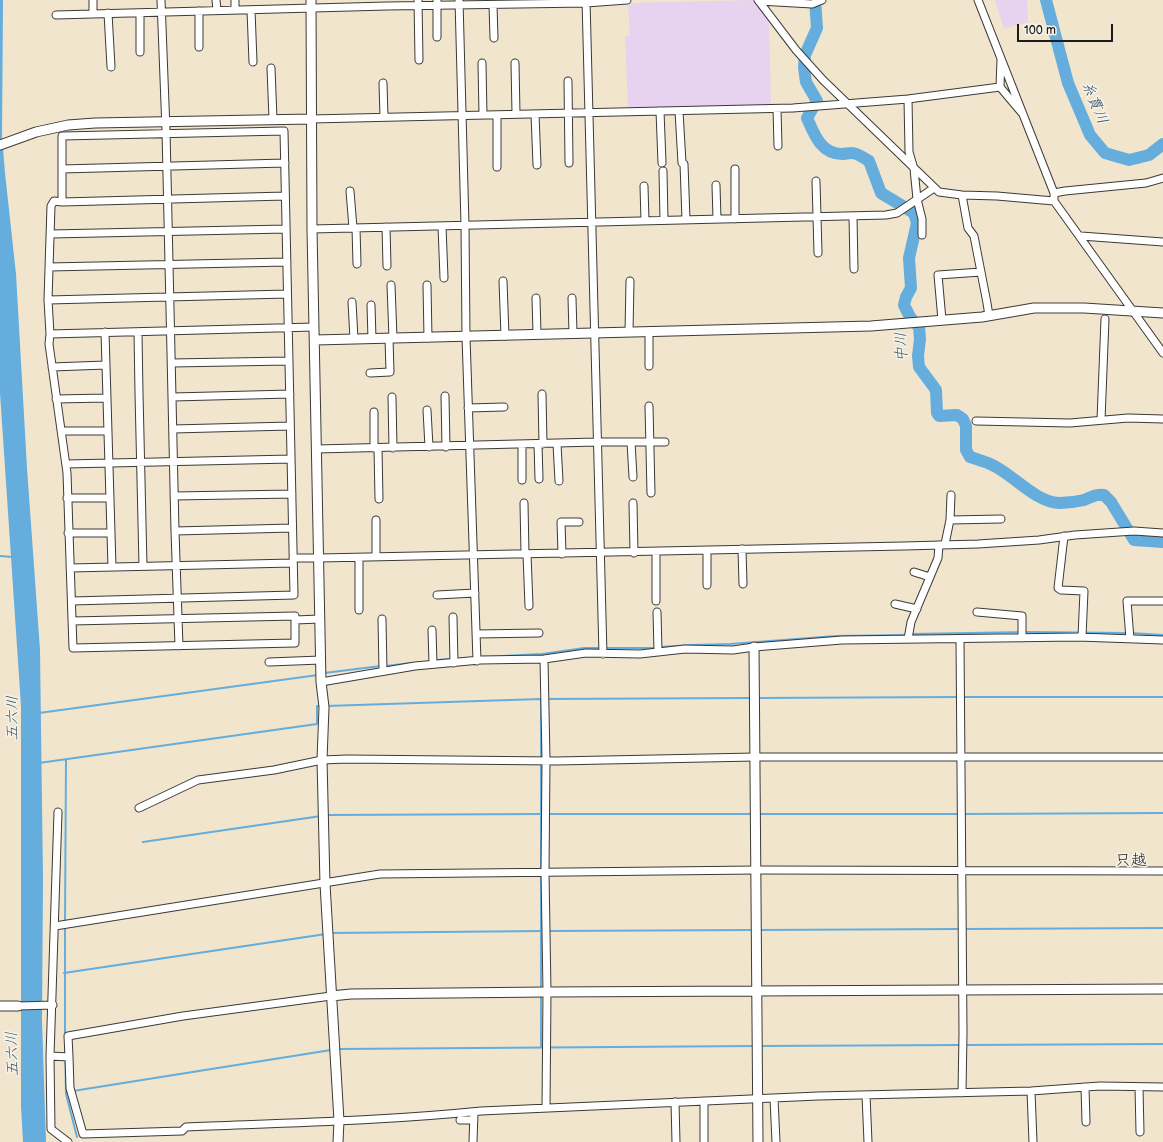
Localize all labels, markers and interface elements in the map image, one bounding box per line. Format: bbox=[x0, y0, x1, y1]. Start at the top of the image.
scale bar bbox=[1019, 16, 1115, 42]
text: 100 m bbox=[1024, 23, 1056, 38]
water label: 糸貫川 bbox=[1077, 79, 1111, 127]
water label: 中川 bbox=[892, 332, 912, 362]
water label: 五六川 bbox=[4, 696, 22, 740]
district label: 只越 bbox=[1115, 851, 1147, 871]
water label: 五六川 bbox=[3, 1031, 23, 1077]

